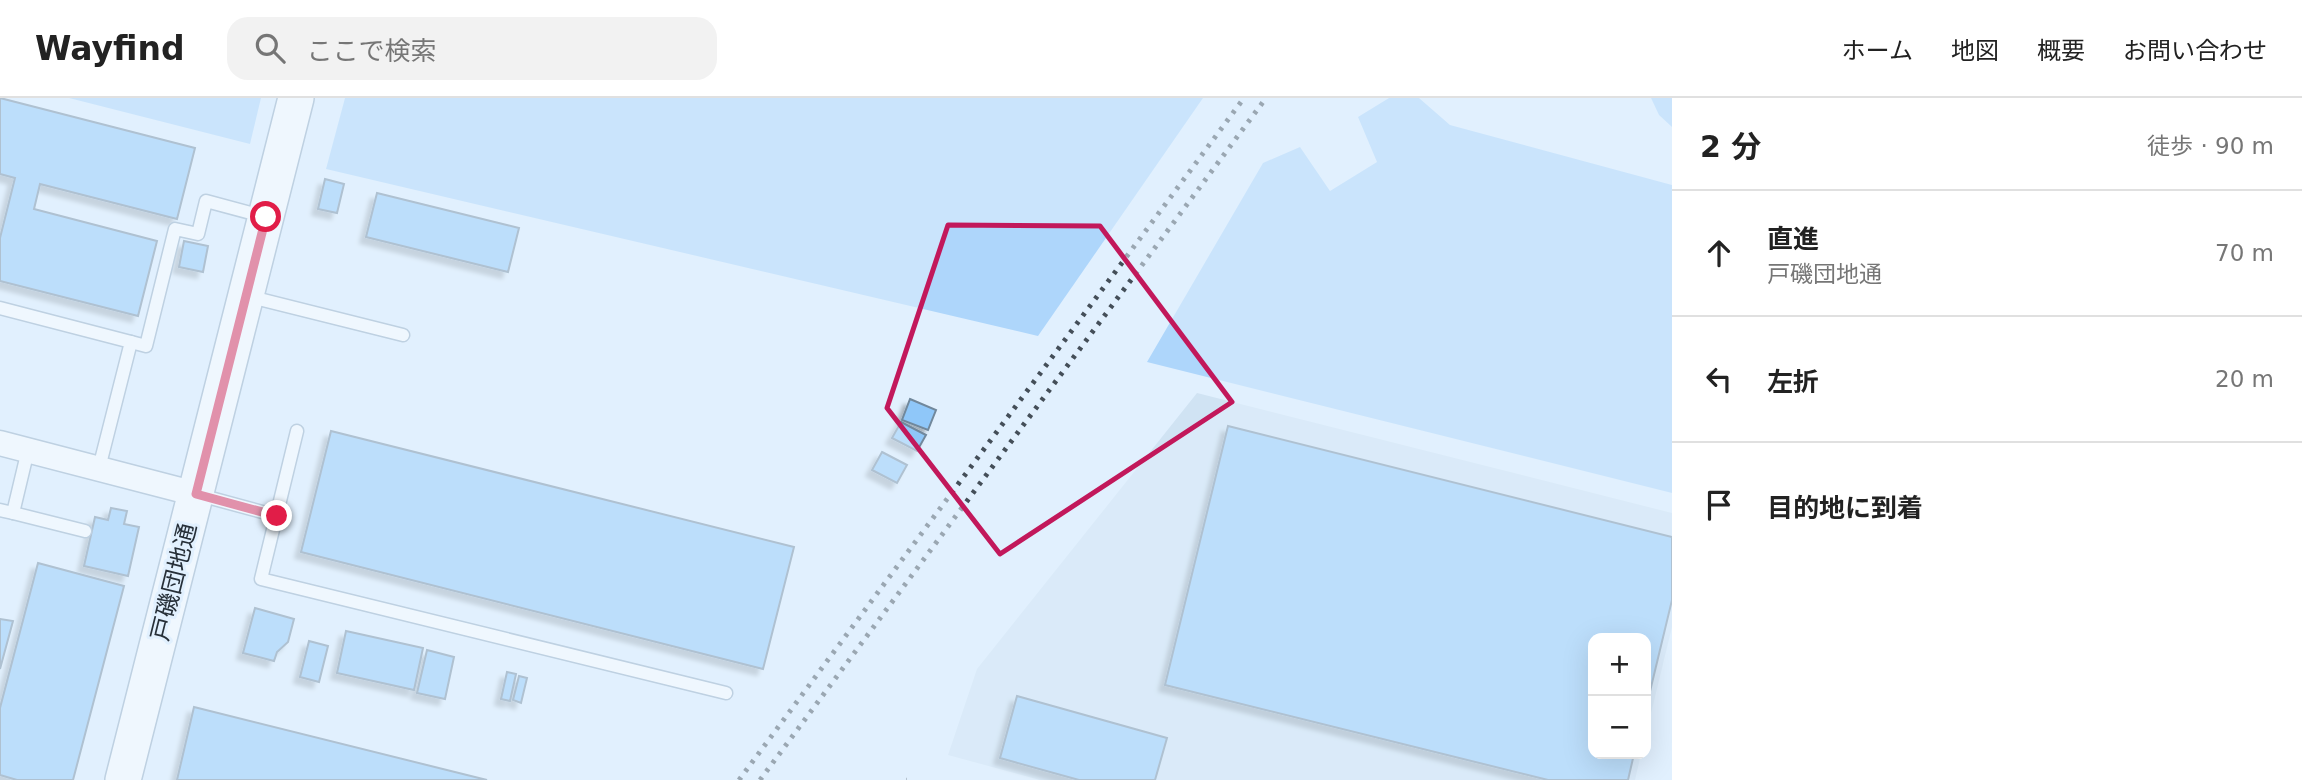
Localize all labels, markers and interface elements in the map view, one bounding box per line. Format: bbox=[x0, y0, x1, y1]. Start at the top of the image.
search box bbox=[227, 17, 717, 80]
text: Wayfind bbox=[35, 29, 185, 68]
icon: search bbox=[251, 29, 289, 67]
text: ここで検索 bbox=[307, 36, 437, 66]
text: ホーム bbox=[1842, 37, 1913, 65]
text: 地図 bbox=[1951, 37, 1999, 65]
text: 概要 bbox=[2037, 37, 2085, 65]
text: お問い合わせ bbox=[2123, 37, 2267, 65]
text: 2 分 bbox=[1700, 129, 1761, 164]
text: 徒歩 · 90 m bbox=[2147, 133, 2274, 159]
route start bbox=[250, 201, 281, 232]
text: 直進 bbox=[1767, 224, 1819, 254]
icon: ahead bbox=[1700, 234, 1738, 272]
text: 70 m bbox=[2215, 240, 2274, 266]
text: 戸磯団地通 bbox=[1767, 261, 1882, 287]
icon: left bbox=[1700, 360, 1738, 398]
text: 20 m bbox=[2215, 366, 2274, 392]
text: 左折 bbox=[1767, 367, 1819, 397]
icon: arrive bbox=[1700, 486, 1738, 524]
text: 目的地に到着 bbox=[1767, 493, 1923, 523]
route end bbox=[261, 500, 292, 531]
street label: 戸磯団地通 bbox=[146, 520, 202, 644]
map controls bbox=[1588, 633, 1651, 759]
button: + bbox=[1588, 633, 1651, 696]
button: − bbox=[1588, 696, 1651, 759]

